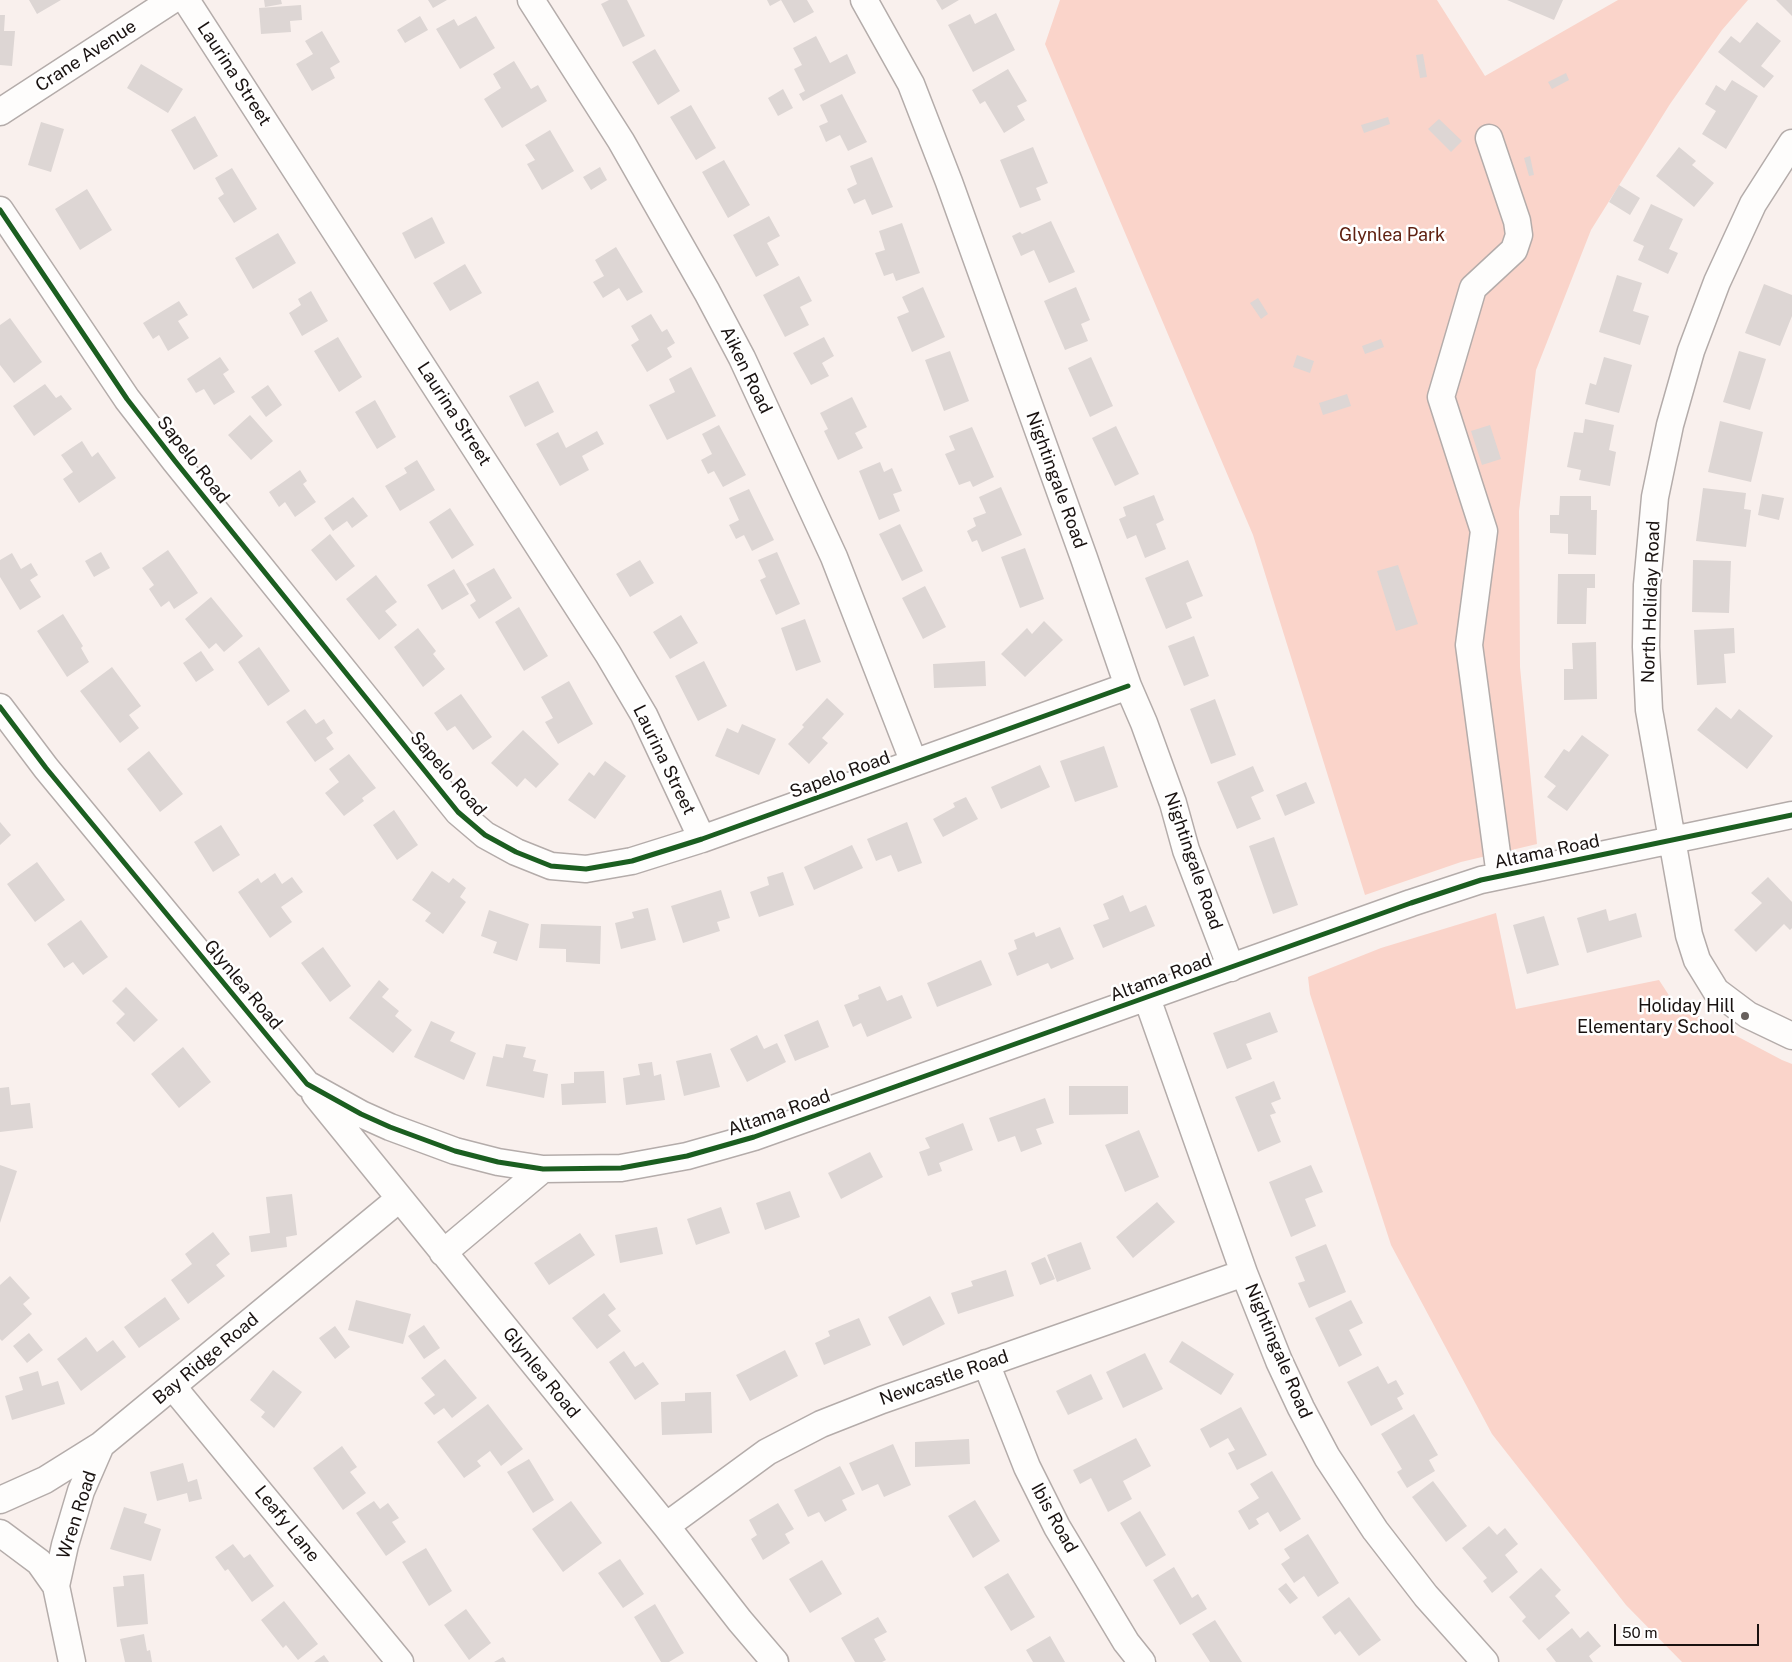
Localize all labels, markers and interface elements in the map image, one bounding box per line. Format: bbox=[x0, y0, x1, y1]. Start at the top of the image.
street label: Crane Avenue bbox=[32, 15, 140, 97]
street label: Laurina Street bbox=[192, 18, 276, 130]
park label: Glynlea Park bbox=[1339, 224, 1445, 246]
street label: Aiken Road bbox=[716, 323, 776, 417]
street label: Laurina Street bbox=[412, 358, 496, 470]
street label: Nightingale Road bbox=[1021, 409, 1091, 551]
street label: Sapelo Road bbox=[152, 412, 234, 508]
street label: North Holiday Road bbox=[1637, 520, 1665, 684]
street label: Laurina Street bbox=[628, 702, 700, 818]
street label: Sapelo Road bbox=[405, 727, 491, 821]
street label: Sapelo Road bbox=[787, 747, 893, 803]
street label: Nightingale Road bbox=[1159, 789, 1227, 933]
street label: Altama Road bbox=[1492, 830, 1602, 874]
street label: Glynlea Road bbox=[199, 936, 287, 1034]
street label: Altama Road bbox=[1107, 950, 1215, 1006]
place label: Holiday Hill Elementary School bbox=[1577, 995, 1735, 1038]
marker: Holiday Hill Elementary School bbox=[1739, 1010, 1751, 1022]
street label: Altama Road bbox=[725, 1085, 833, 1141]
street label: Nightingale Road bbox=[1240, 1280, 1316, 1422]
street label: Bay Ridge Road bbox=[149, 1309, 263, 1409]
street label: Glynlea Road bbox=[498, 1323, 584, 1423]
street label: Newcastle Road bbox=[877, 1346, 1011, 1410]
street label: Wren Road bbox=[53, 1468, 101, 1562]
street label: Ibis Road bbox=[1026, 1479, 1082, 1557]
street label: Leafy Lane bbox=[250, 1482, 324, 1566]
scale bar bbox=[1617, 1614, 1762, 1646]
text: 50 m bbox=[1622, 1624, 1657, 1641]

